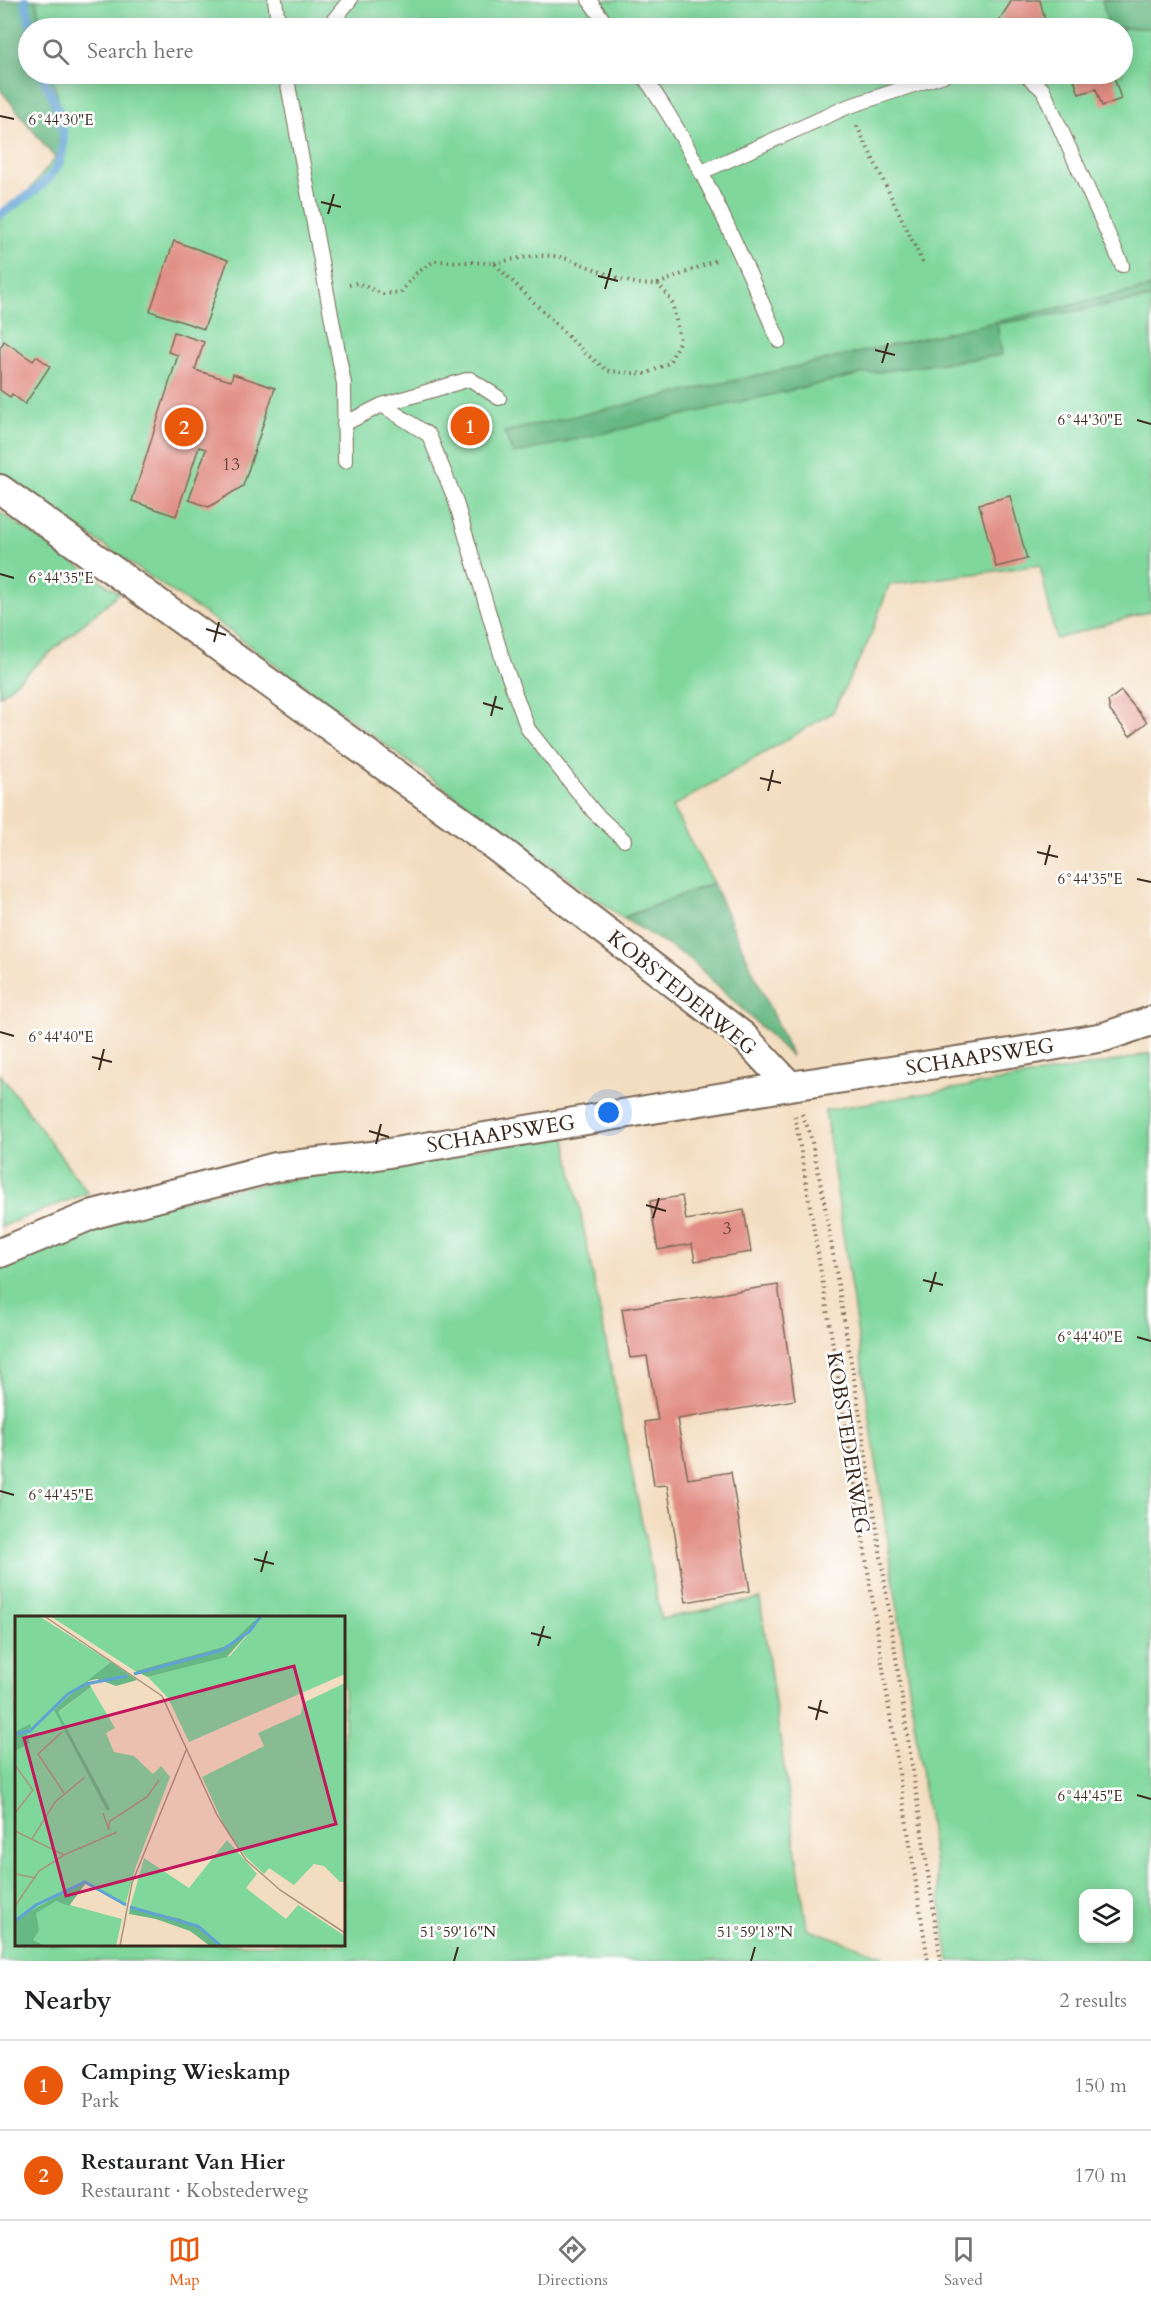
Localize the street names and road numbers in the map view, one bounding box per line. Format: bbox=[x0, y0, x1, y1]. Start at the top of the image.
street label: KOBSTEDERWEG bbox=[601, 924, 763, 1062]
street label: SCHAAPSWEG bbox=[904, 1031, 1057, 1083]
street label: SCHAAPSWEG bbox=[425, 1108, 578, 1160]
street label: KOBSTEDERWEG bbox=[819, 1350, 877, 1537]

